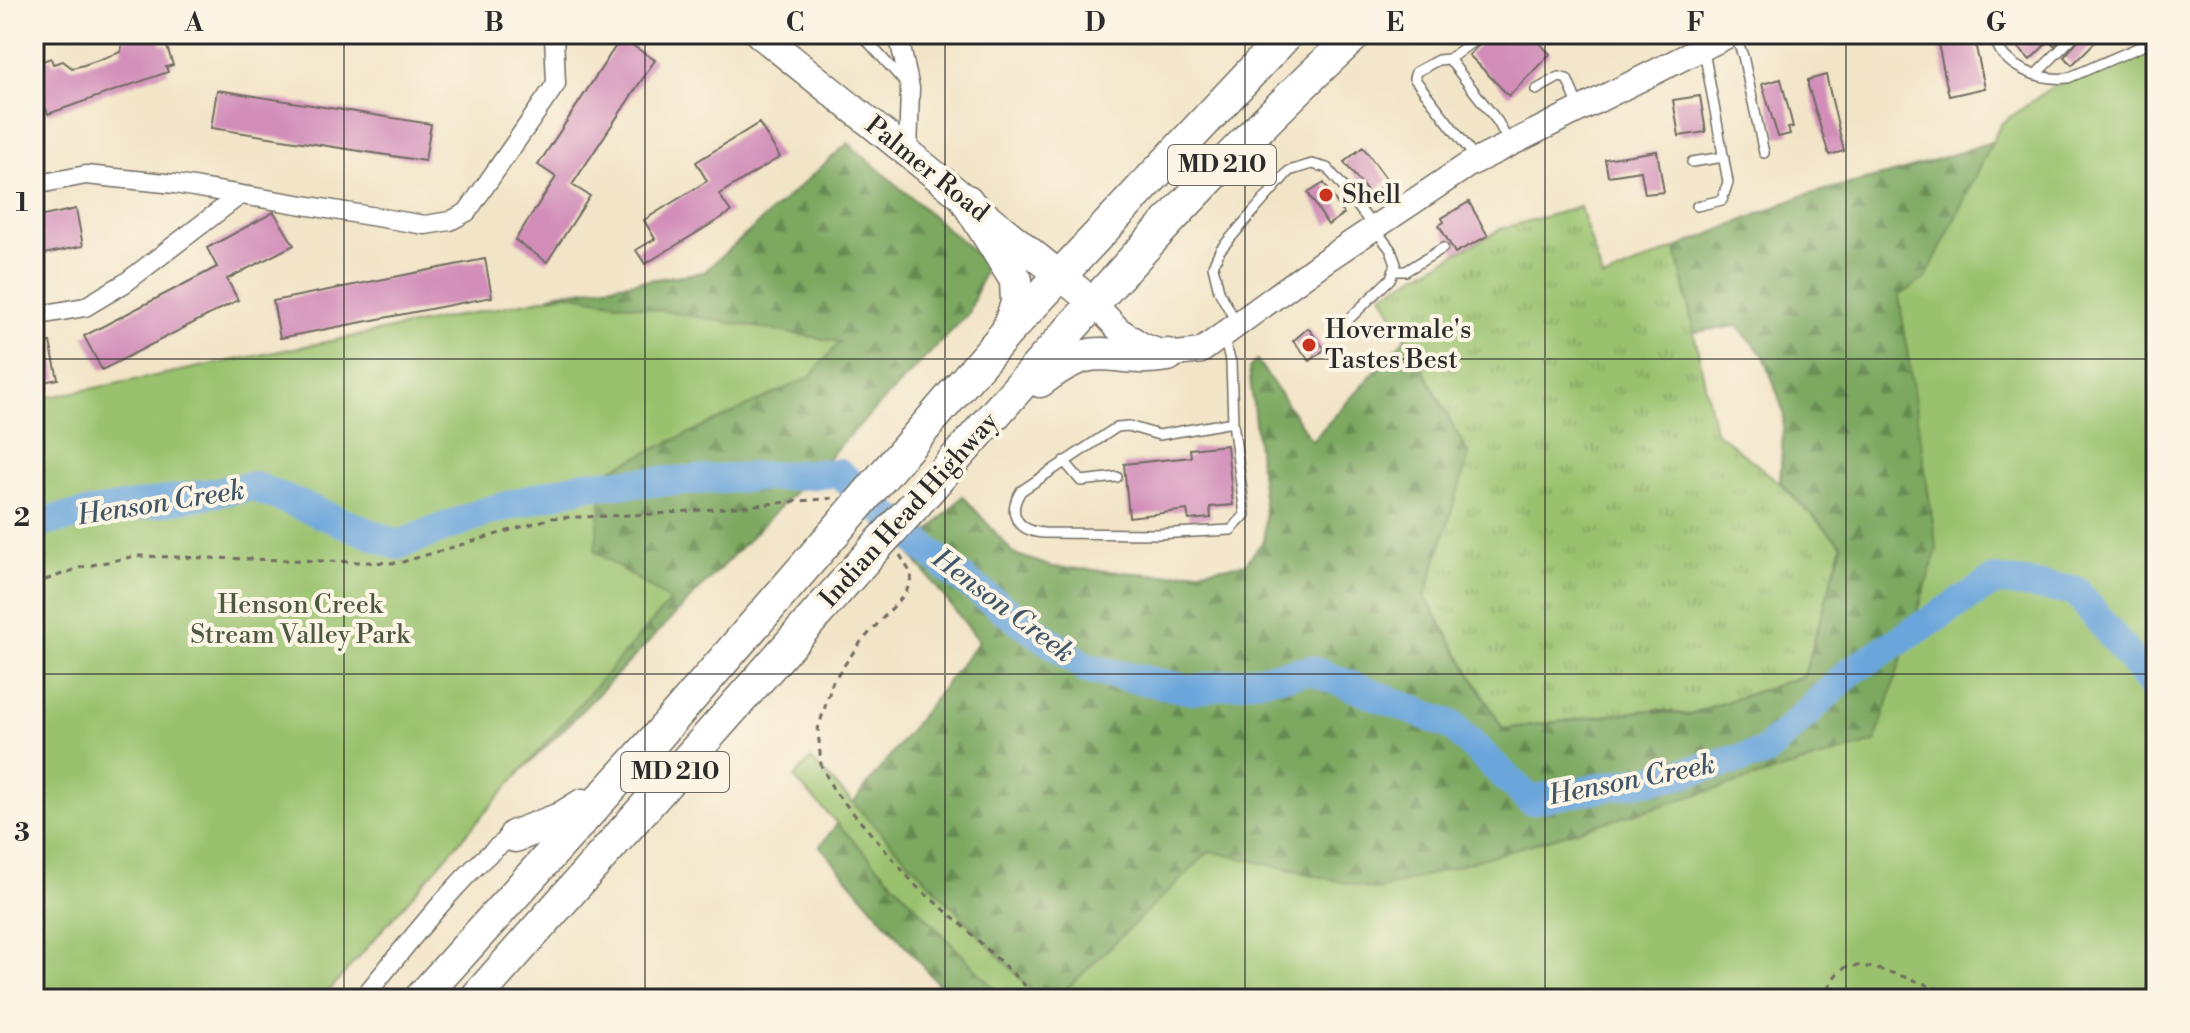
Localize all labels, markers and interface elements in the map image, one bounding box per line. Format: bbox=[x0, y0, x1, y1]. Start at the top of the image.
text: A bbox=[184, 7, 204, 39]
text: B bbox=[484, 7, 504, 39]
text: C bbox=[786, 7, 804, 39]
text: D bbox=[1085, 7, 1105, 39]
text: E bbox=[1386, 7, 1404, 39]
text: F bbox=[1687, 7, 1705, 39]
text: G bbox=[1986, 7, 2007, 39]
street label: Palmer Road bbox=[859, 109, 996, 229]
road number: MD 210 bbox=[1168, 145, 1276, 185]
place label: Shell bbox=[1342, 179, 1401, 211]
marker: Shell bbox=[1317, 186, 1335, 204]
text: 1 bbox=[16, 187, 29, 219]
place label: Hovermale's Tastes Best bbox=[1325, 314, 1471, 376]
marker: Hovermale's Tastes Best bbox=[1300, 336, 1318, 354]
street label: Indian Head Highway bbox=[813, 405, 1005, 614]
water label: Henson Creek bbox=[74, 473, 247, 534]
text: 2 bbox=[14, 502, 30, 534]
water label: Henson Creek bbox=[924, 541, 1081, 671]
park label: Henson Creek Stream Valley Park bbox=[190, 589, 411, 651]
water label: Henson Creek bbox=[1545, 747, 1718, 813]
road number: MD 210 bbox=[621, 752, 729, 792]
text: 3 bbox=[14, 817, 30, 849]

